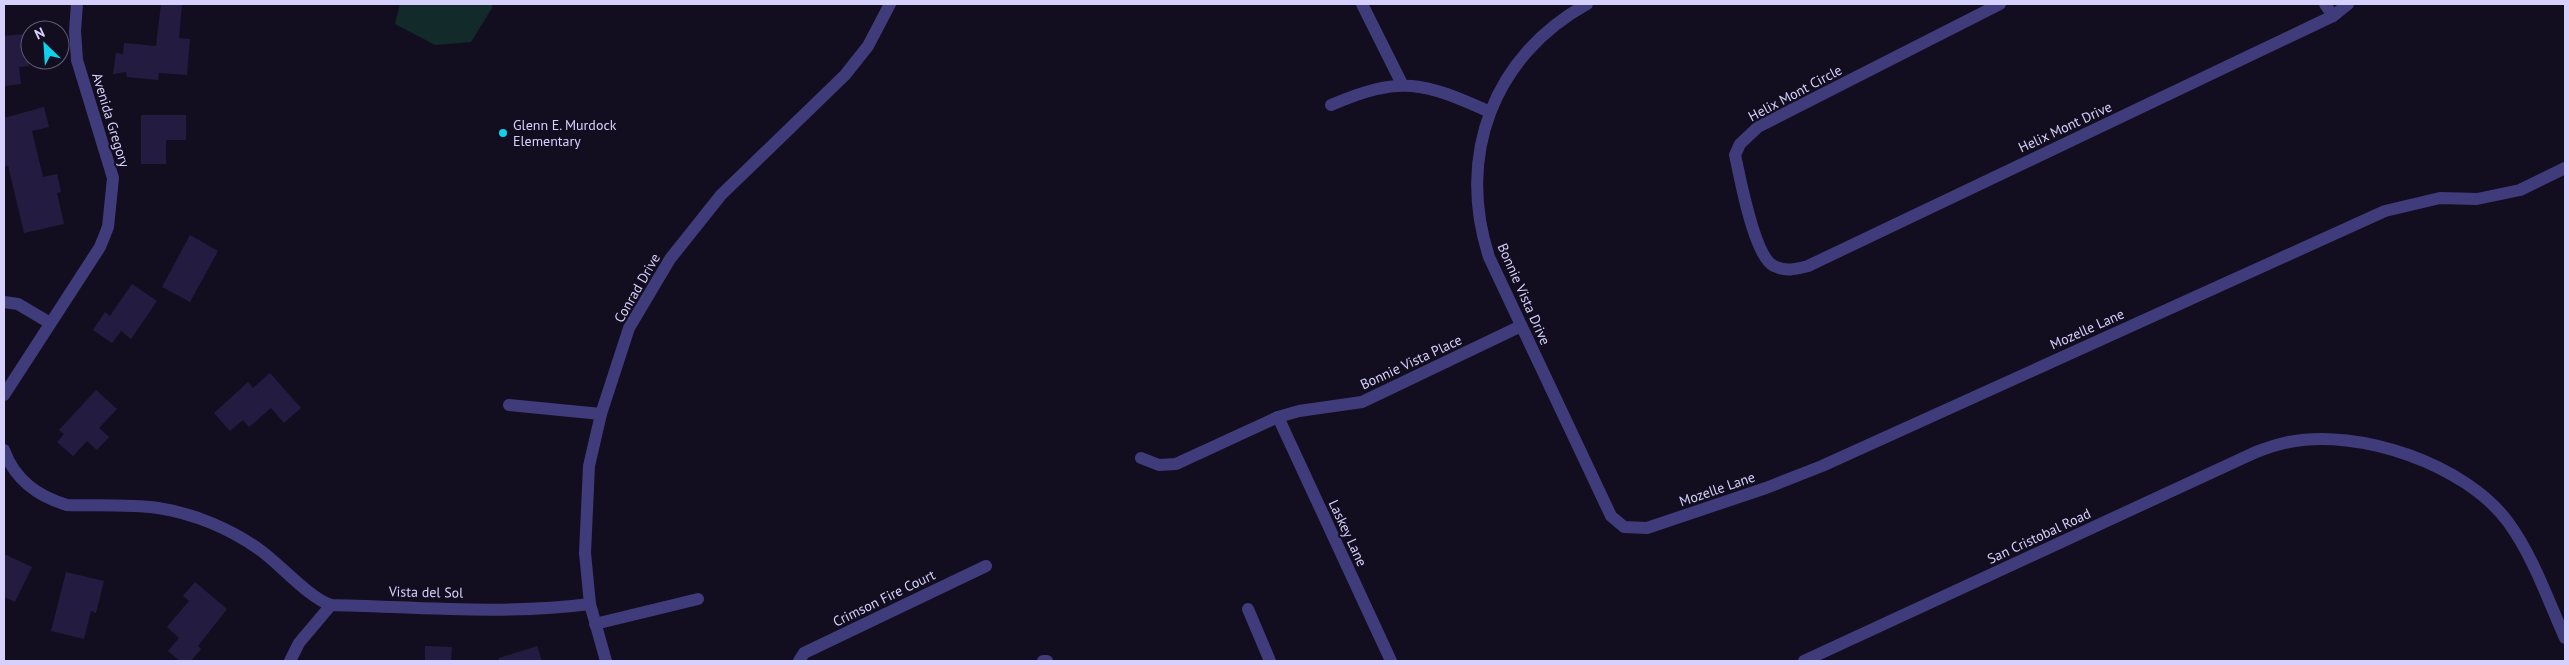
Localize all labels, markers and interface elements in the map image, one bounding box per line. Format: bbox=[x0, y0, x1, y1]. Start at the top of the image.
north arrow bbox=[20, 20, 70, 70]
text: N bbox=[32, 23, 47, 43]
street label: Helix Mont Circle bbox=[1745, 61, 1845, 125]
street label: Avenida Gregory bbox=[88, 71, 134, 170]
street label: Helix Mont Drive bbox=[2015, 98, 2115, 156]
place label: Glenn E. Murdock Elementary bbox=[513, 116, 617, 150]
marker: Glenn E. Murdock Elementary bbox=[497, 127, 509, 139]
street label: Bonnie Vista Drive bbox=[1493, 240, 1555, 348]
street label: Conrad Drive bbox=[610, 250, 664, 326]
street label: Mozelle Lane bbox=[2047, 305, 2127, 353]
street label: Bonnie Vista Place bbox=[1357, 331, 1465, 393]
street label: Mozelle Lane bbox=[1677, 468, 1757, 510]
street label: Laskey Lane bbox=[1325, 497, 1371, 569]
street label: San Cristobal Road bbox=[1984, 504, 2094, 568]
street label: Crimson Fire Court bbox=[830, 565, 938, 631]
street label: Vista del Sol bbox=[388, 582, 463, 602]

